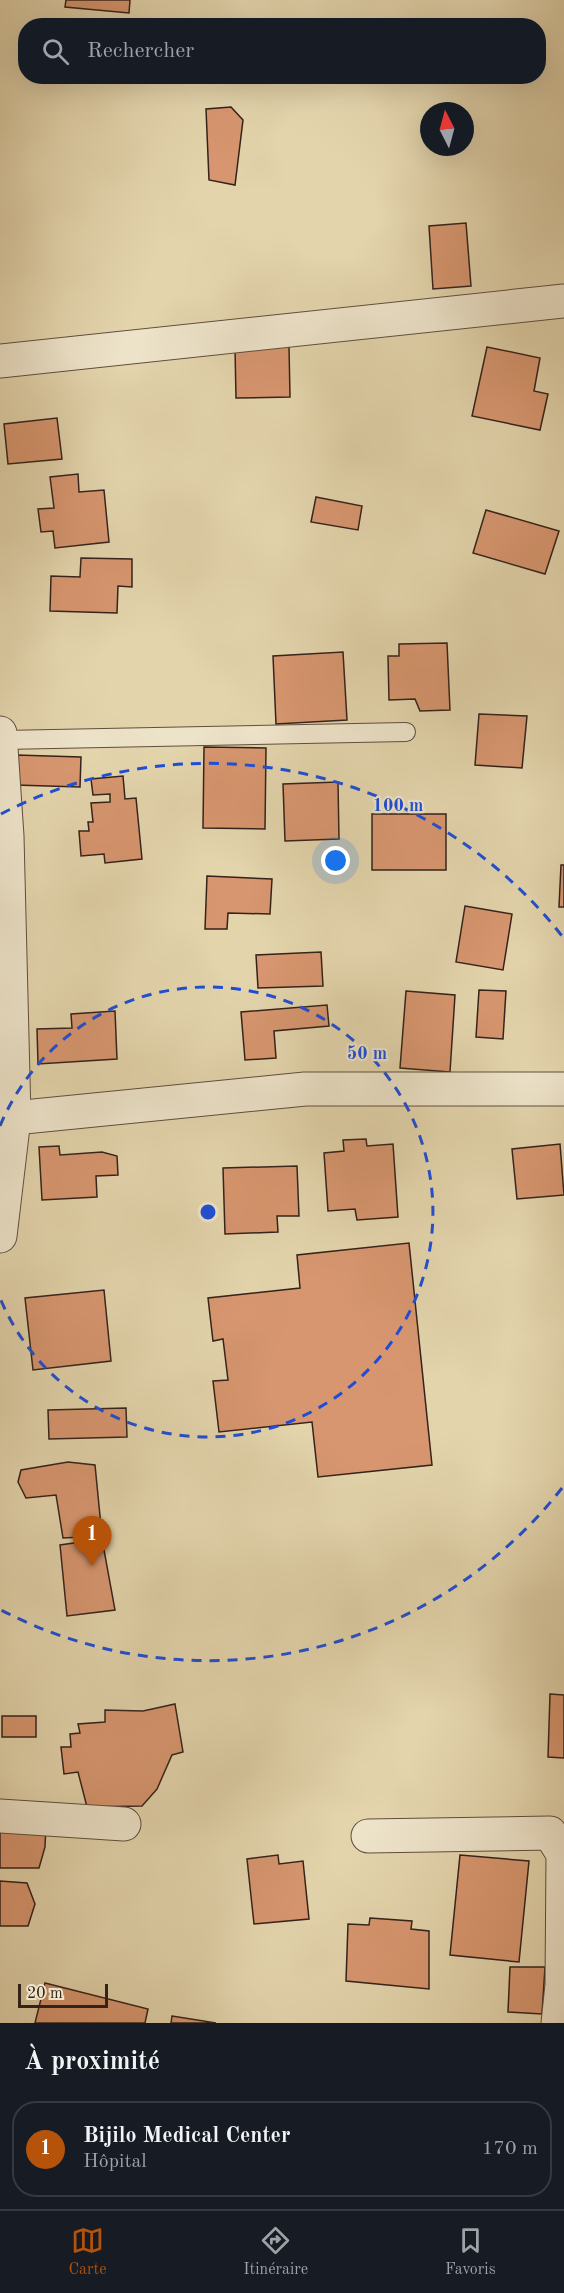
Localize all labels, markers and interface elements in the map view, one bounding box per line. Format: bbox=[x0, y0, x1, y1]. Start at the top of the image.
search box bbox=[18, 18, 546, 84]
icon: search bbox=[39, 35, 72, 68]
text: Rechercher bbox=[87, 40, 194, 62]
north arrow bbox=[420, 102, 474, 156]
text: 100 m bbox=[373, 797, 423, 815]
your location bbox=[321, 846, 350, 875]
text: 50 m bbox=[347, 1045, 387, 1063]
centre of rings bbox=[198, 1202, 218, 1222]
pin: 1 bbox=[72, 1516, 112, 1566]
scale bar bbox=[18, 1981, 108, 2008]
text: 20 m bbox=[27, 1986, 63, 2002]
text: À proximité bbox=[24, 2049, 160, 2075]
text: Bijilo Medical Center bbox=[83, 2125, 291, 2147]
text: 1 bbox=[40, 2139, 51, 2159]
text: 170 m bbox=[482, 2139, 538, 2159]
text: Hôpital bbox=[83, 2152, 147, 2172]
tab: Carte bbox=[68, 2224, 107, 2280]
tab: Itinéraire bbox=[243, 2224, 308, 2280]
tab: Favoris bbox=[445, 2224, 496, 2280]

